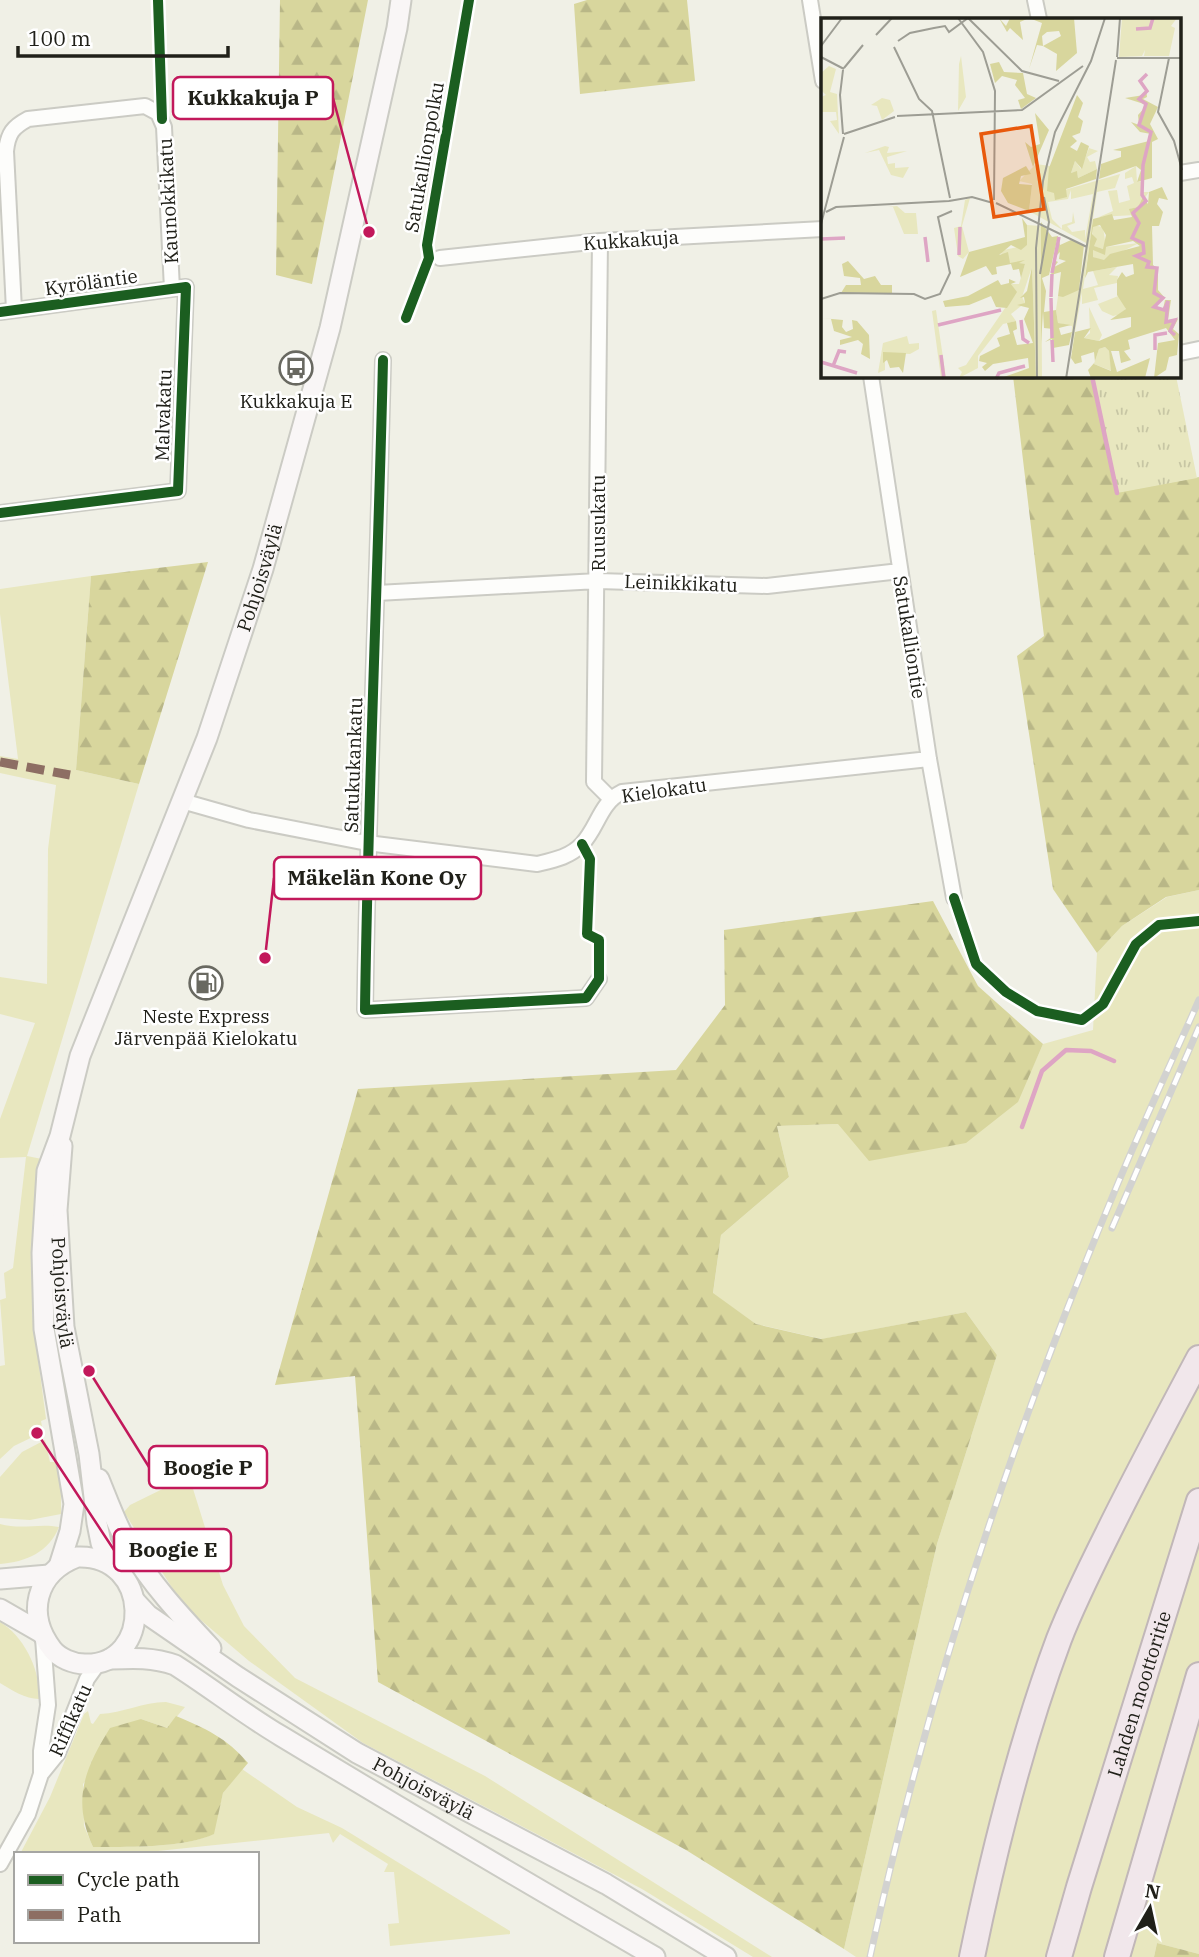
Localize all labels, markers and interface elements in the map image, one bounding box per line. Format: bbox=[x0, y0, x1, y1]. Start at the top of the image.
scale bar bbox=[18, 14, 228, 58]
inset map bbox=[821, 18, 1182, 378]
text: 100 m bbox=[28, 24, 91, 52]
callout: Kukkakuja P bbox=[173, 77, 333, 119]
street label: Satukallionpolku bbox=[399, 80, 449, 234]
text: Kukkakuja P bbox=[187, 83, 319, 111]
street label: Kaunokkikatu bbox=[153, 137, 183, 265]
street label: Kukkakuja bbox=[582, 225, 680, 255]
street label: Kyröläntie bbox=[43, 264, 139, 300]
bus stop icon: Kukkakuja E bbox=[277, 349, 315, 387]
street label: Malvakatu bbox=[149, 368, 177, 462]
place label: Kukkakuja E bbox=[240, 389, 352, 413]
street label: Ruusukatu bbox=[586, 474, 610, 571]
street label: Pohjoisväylä bbox=[231, 520, 287, 634]
street label: Leinikkikatu bbox=[624, 569, 738, 597]
street label: Satukalliontie bbox=[888, 574, 932, 700]
street label: Satukukankatu bbox=[339, 696, 367, 833]
street label: Kielokatu bbox=[620, 772, 708, 808]
callout: Mäkelän Kone Oy bbox=[274, 857, 481, 899]
text: Mäkelän Kone Oy bbox=[287, 863, 467, 891]
fuel station icon: Neste Express Järvenpää Kielokatu bbox=[187, 964, 225, 1002]
place label: Neste Express Järvenpää Kielokatu bbox=[115, 1004, 298, 1050]
street label: Pohjoisväylä bbox=[47, 1236, 80, 1351]
callout: Boogie P bbox=[149, 1446, 267, 1488]
text: Boogie P bbox=[163, 1453, 253, 1481]
callout: Boogie E bbox=[114, 1529, 231, 1571]
text: Boogie E bbox=[128, 1535, 218, 1563]
street label: Lahden moottoritie bbox=[1102, 1608, 1176, 1780]
street label: Riffikatu bbox=[43, 1680, 97, 1760]
street label: Pohjoisväylä bbox=[369, 1751, 479, 1825]
legend bbox=[14, 1852, 259, 1943]
text: Cycle path bbox=[77, 1865, 180, 1893]
north arrow bbox=[1115, 1873, 1185, 1943]
text: N bbox=[1143, 1878, 1162, 1904]
text: Path bbox=[77, 1900, 122, 1928]

